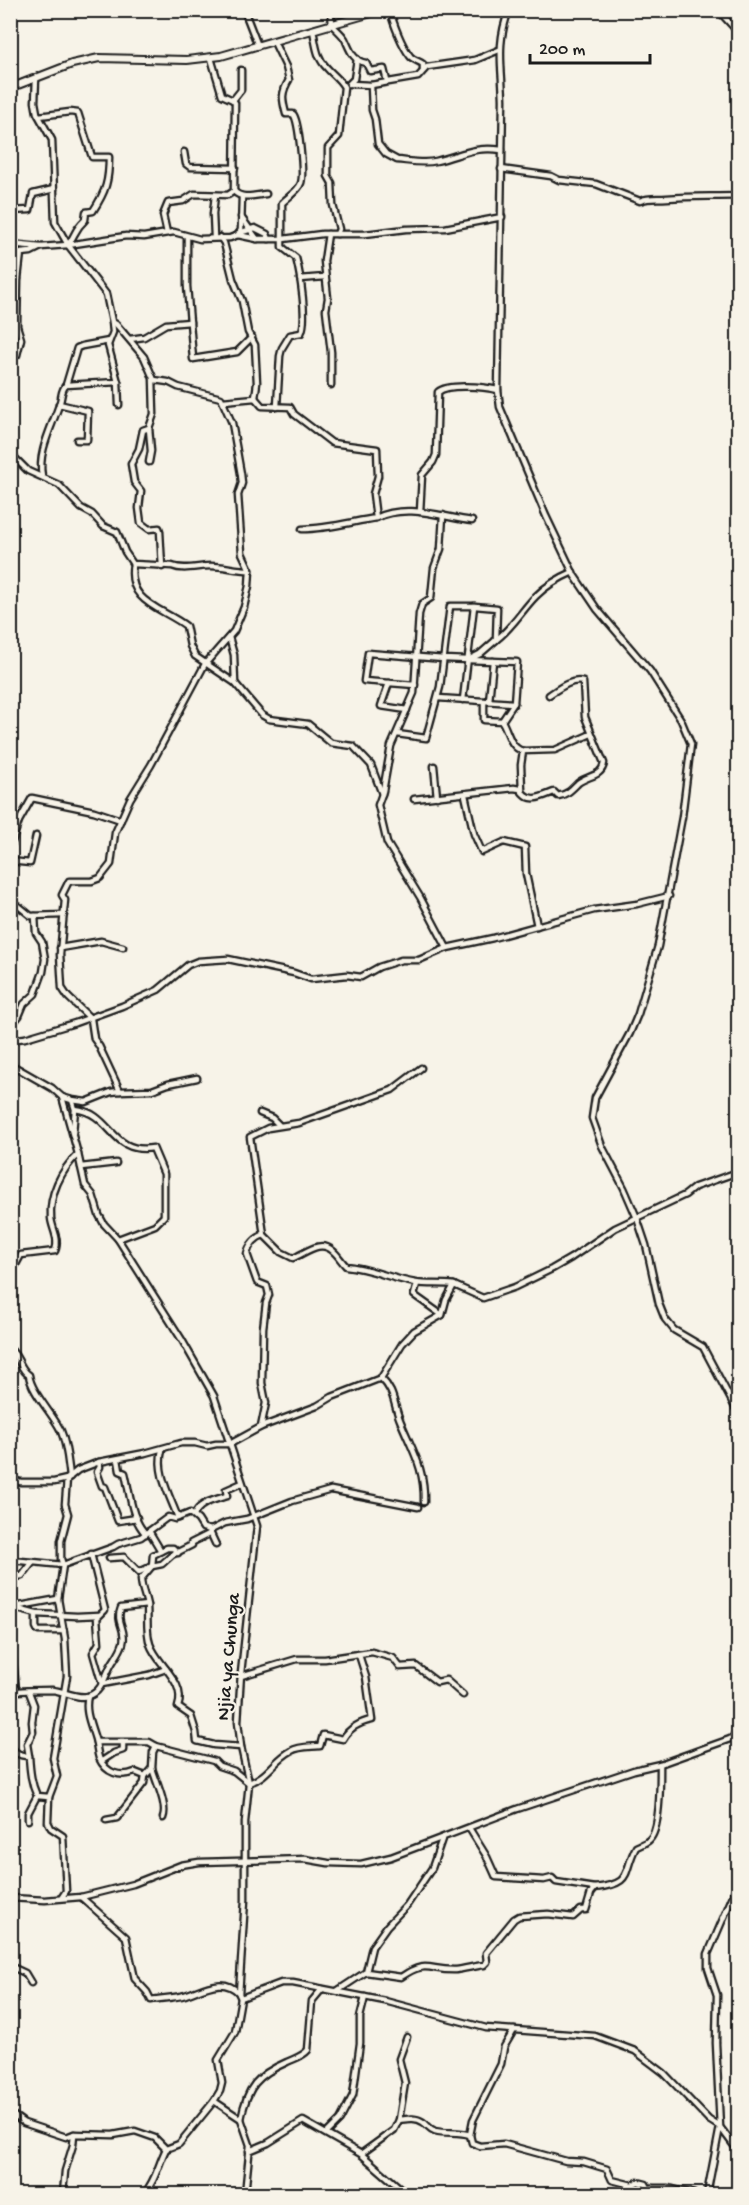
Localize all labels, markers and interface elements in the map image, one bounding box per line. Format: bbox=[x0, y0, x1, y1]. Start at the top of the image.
scale bar bbox=[530, 27, 650, 65]
text: 200 m bbox=[539, 40, 586, 61]
street label: Njia ya Chunga bbox=[213, 1592, 247, 1722]

